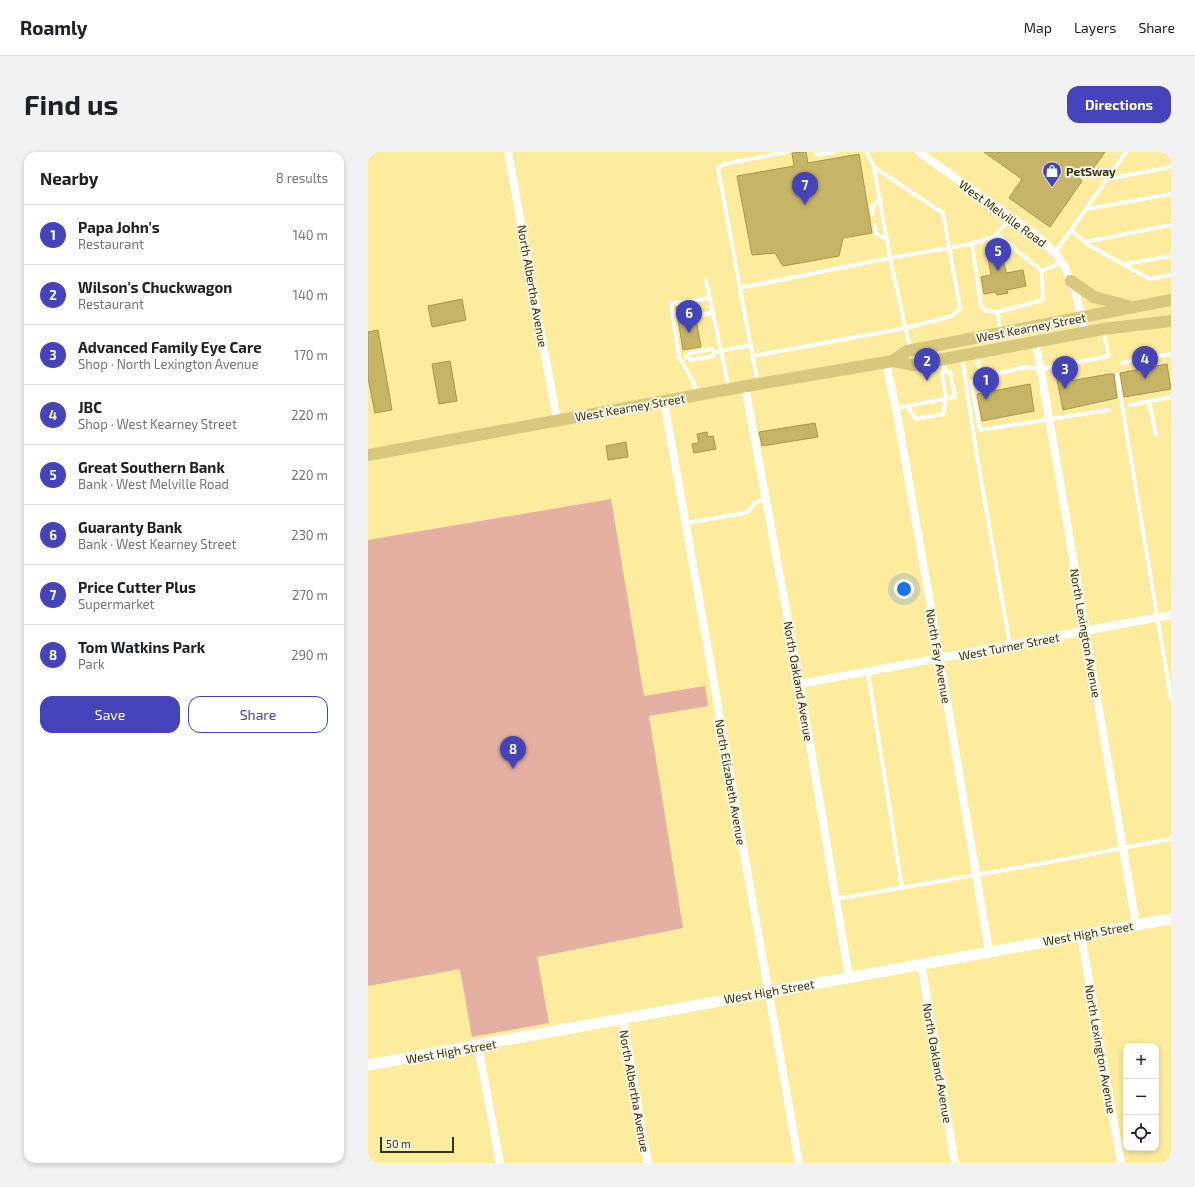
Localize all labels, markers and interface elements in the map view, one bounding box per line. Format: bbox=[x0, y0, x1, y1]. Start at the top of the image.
text: Roamly bbox=[20, 16, 87, 39]
text: Map bbox=[1024, 19, 1052, 36]
text: Layers bbox=[1074, 19, 1116, 36]
text: Share bbox=[1138, 19, 1175, 36]
button: Directions bbox=[1067, 86, 1171, 123]
text: Find us bbox=[24, 87, 118, 121]
shop icon: PetSway bbox=[1041, 160, 1063, 188]
place label: PetSway bbox=[1066, 164, 1116, 179]
text: Nearby bbox=[40, 168, 98, 188]
text: 8 results bbox=[276, 170, 328, 186]
pin: 7 bbox=[792, 172, 818, 205]
street label: West Melville Road bbox=[957, 177, 1049, 249]
text: Papa John's bbox=[78, 218, 160, 236]
street label: North Albertha Avenue bbox=[515, 224, 551, 348]
text: 1 bbox=[50, 227, 56, 243]
text: 140 m bbox=[293, 227, 328, 243]
text: Restaurant bbox=[78, 236, 144, 252]
pin: 5 bbox=[985, 238, 1011, 271]
text: Wilson's Chuckwagon bbox=[78, 278, 232, 296]
text: 2 bbox=[49, 287, 57, 303]
text: 140 m bbox=[293, 287, 328, 303]
text: Restaurant bbox=[78, 296, 144, 312]
pin: 6 bbox=[676, 300, 702, 333]
street label: West Kearney Street bbox=[975, 309, 1087, 344]
text: Advanced Family Eye Care bbox=[78, 338, 262, 356]
pin: 4 bbox=[1132, 346, 1158, 379]
text: 3 bbox=[49, 347, 57, 363]
text: 170 m bbox=[294, 347, 328, 363]
pin: 2 bbox=[914, 348, 940, 381]
text: Shop · North Lexington Avenue bbox=[78, 356, 258, 372]
pin: 3 bbox=[1052, 356, 1078, 389]
pin: 1 bbox=[973, 367, 999, 400]
street label: West Kearney Street bbox=[574, 390, 686, 424]
text: JBC bbox=[78, 398, 102, 416]
text: 4 bbox=[49, 407, 57, 423]
text: 220 m bbox=[291, 407, 328, 423]
text: Shop · West Kearney Street bbox=[78, 416, 237, 432]
text: Great Southern Bank bbox=[78, 458, 225, 476]
text: 5 bbox=[49, 467, 57, 483]
text: 220 m bbox=[291, 467, 328, 483]
text: Bank · West Melville Road bbox=[78, 476, 229, 492]
text: Guaranty Bank bbox=[78, 518, 182, 536]
text: 6 bbox=[49, 527, 57, 543]
text: 230 m bbox=[291, 527, 328, 543]
text: Bank · West Kearney Street bbox=[78, 536, 236, 552]
street label: North Lexington Avenue bbox=[1068, 567, 1104, 699]
text: Price Cutter Plus bbox=[78, 578, 196, 596]
your location bbox=[894, 579, 914, 599]
text: 7 bbox=[50, 587, 56, 603]
text: 270 m bbox=[292, 587, 328, 603]
text: Supermarket bbox=[78, 596, 155, 612]
street label: North Fay Avenue bbox=[924, 608, 954, 704]
street label: North Oakland Avenue bbox=[782, 620, 816, 742]
street label: West Turner Street bbox=[957, 629, 1061, 663]
text: Tom Watkins Park bbox=[78, 638, 205, 656]
text: 8 bbox=[49, 647, 57, 663]
text: 290 m bbox=[291, 647, 328, 663]
text: Park bbox=[78, 656, 105, 672]
button: Save bbox=[40, 696, 180, 733]
button: Share bbox=[188, 696, 328, 733]
street label: North Elizabeth Avenue bbox=[713, 718, 749, 846]
pin: 8 bbox=[500, 736, 526, 769]
street label: West High Street bbox=[1042, 918, 1135, 948]
street label: West High Street bbox=[723, 976, 816, 1006]
street label: North Lexington Avenue bbox=[1083, 983, 1119, 1115]
street label: North Oakland Avenue bbox=[921, 1002, 955, 1124]
street label: North Albertha Avenue bbox=[617, 1029, 653, 1153]
street label: West High Street bbox=[405, 1036, 498, 1066]
map controls bbox=[1123, 1043, 1159, 1151]
button: + bbox=[1123, 1043, 1159, 1079]
button: − bbox=[1123, 1079, 1159, 1115]
button: locate bbox=[1123, 1115, 1159, 1151]
scale bar bbox=[380, 1135, 454, 1154]
text: 50 m bbox=[386, 1137, 411, 1150]

